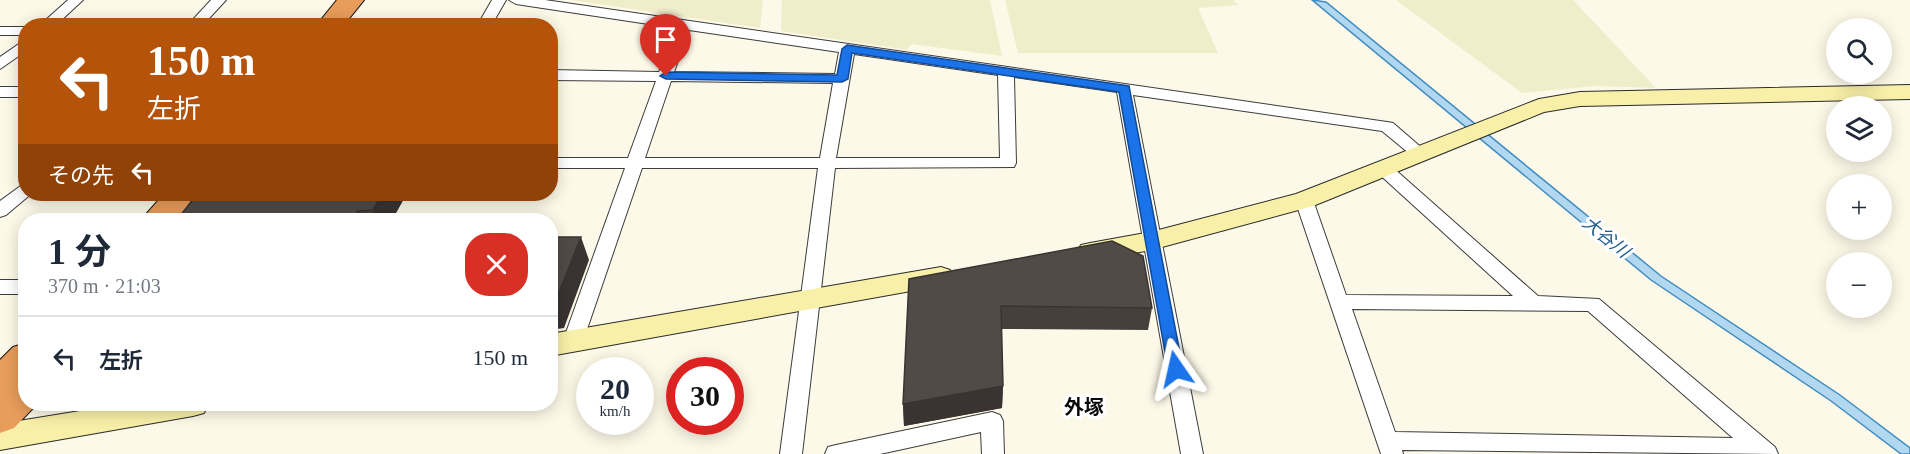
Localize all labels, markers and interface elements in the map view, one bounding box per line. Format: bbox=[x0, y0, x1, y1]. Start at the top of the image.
pin bbox=[640, 14, 691, 76]
map controls bbox=[1826, 18, 1892, 318]
button: search bbox=[1826, 18, 1892, 84]
icon: arrive bbox=[649, 23, 682, 56]
text: 150 m bbox=[147, 38, 256, 84]
icon: left bbox=[48, 42, 126, 120]
text: 左折 bbox=[147, 94, 201, 124]
button: layers bbox=[1826, 96, 1892, 162]
icon: left bbox=[126, 156, 159, 189]
text: その先 bbox=[48, 163, 114, 188]
button: + bbox=[1826, 174, 1892, 240]
water label: 大谷川 bbox=[1579, 212, 1635, 263]
text: 1 分 bbox=[48, 232, 111, 272]
button: close bbox=[465, 233, 528, 296]
button: − bbox=[1826, 252, 1892, 318]
text: 370 m · 21:03 bbox=[48, 275, 161, 297]
position arrow bbox=[1144, 337, 1208, 401]
icon: left bbox=[48, 342, 81, 375]
text: 150 m bbox=[472, 345, 528, 370]
text: 左折 bbox=[99, 348, 143, 373]
speed limit sign: 30 bbox=[666, 357, 744, 435]
text: 20 bbox=[600, 372, 630, 405]
district label: 外塚 bbox=[1064, 396, 1104, 418]
text: km/h bbox=[600, 403, 630, 419]

